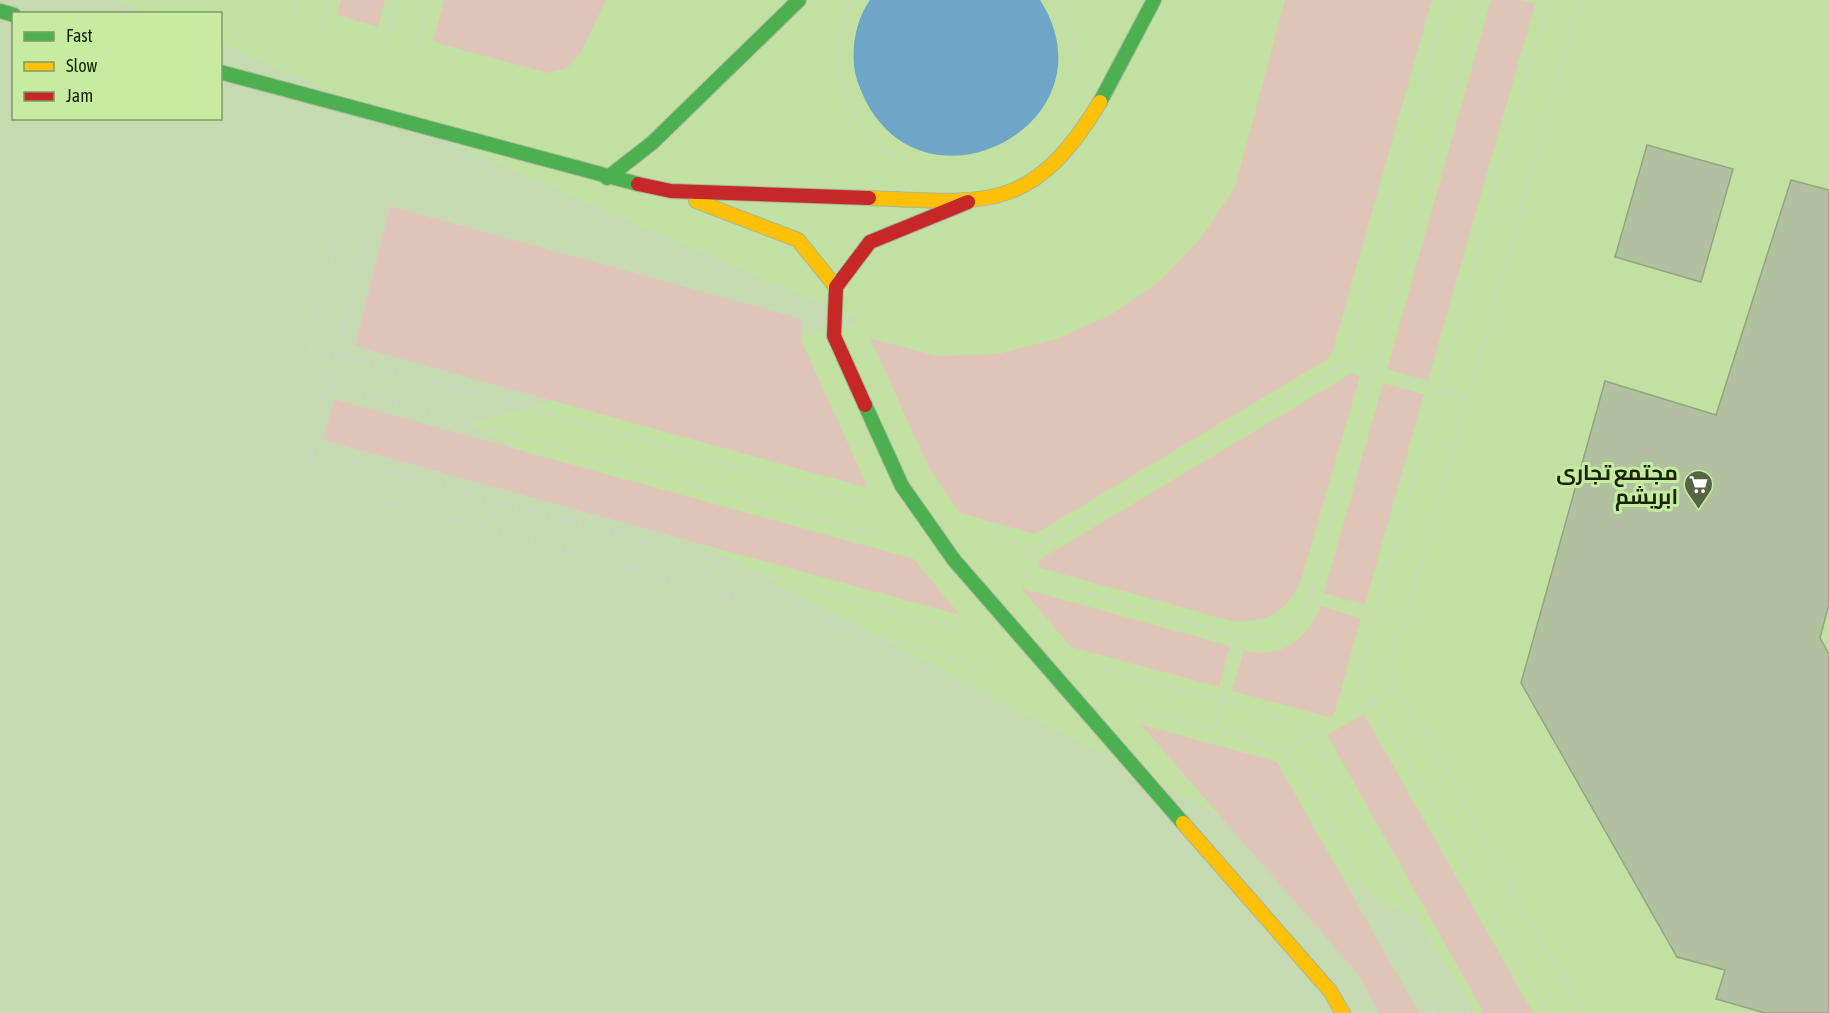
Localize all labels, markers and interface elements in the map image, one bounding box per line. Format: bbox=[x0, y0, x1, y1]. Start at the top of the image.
legend bbox=[12, 12, 222, 120]
text: Fast bbox=[66, 25, 93, 46]
text: Slow bbox=[66, 55, 97, 76]
text: Jam bbox=[66, 85, 93, 106]
place label: مجتمع تجاری ابریشم bbox=[1556, 460, 1678, 511]
supermarket icon: مجتمع تجاری ابریشم bbox=[1683, 468, 1715, 510]

